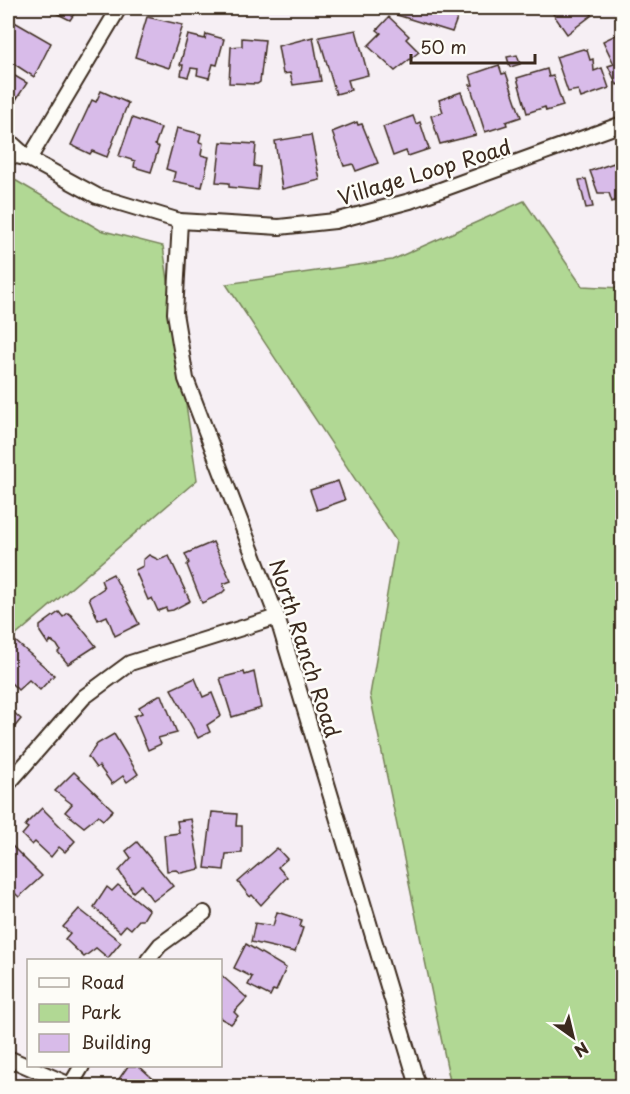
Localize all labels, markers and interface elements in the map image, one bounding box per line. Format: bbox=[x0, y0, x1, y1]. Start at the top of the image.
scale bar bbox=[411, 27, 536, 65]
text: 50 m bbox=[420, 33, 467, 60]
street label: Village Loop Road bbox=[333, 129, 515, 213]
street label: North Ranch Road bbox=[262, 555, 350, 741]
legend bbox=[27, 959, 222, 1067]
text: Road bbox=[81, 968, 125, 995]
text: Park bbox=[81, 998, 121, 1025]
north arrow bbox=[543, 1007, 603, 1067]
text: Building bbox=[81, 1028, 151, 1055]
text: N bbox=[570, 1037, 594, 1064]

